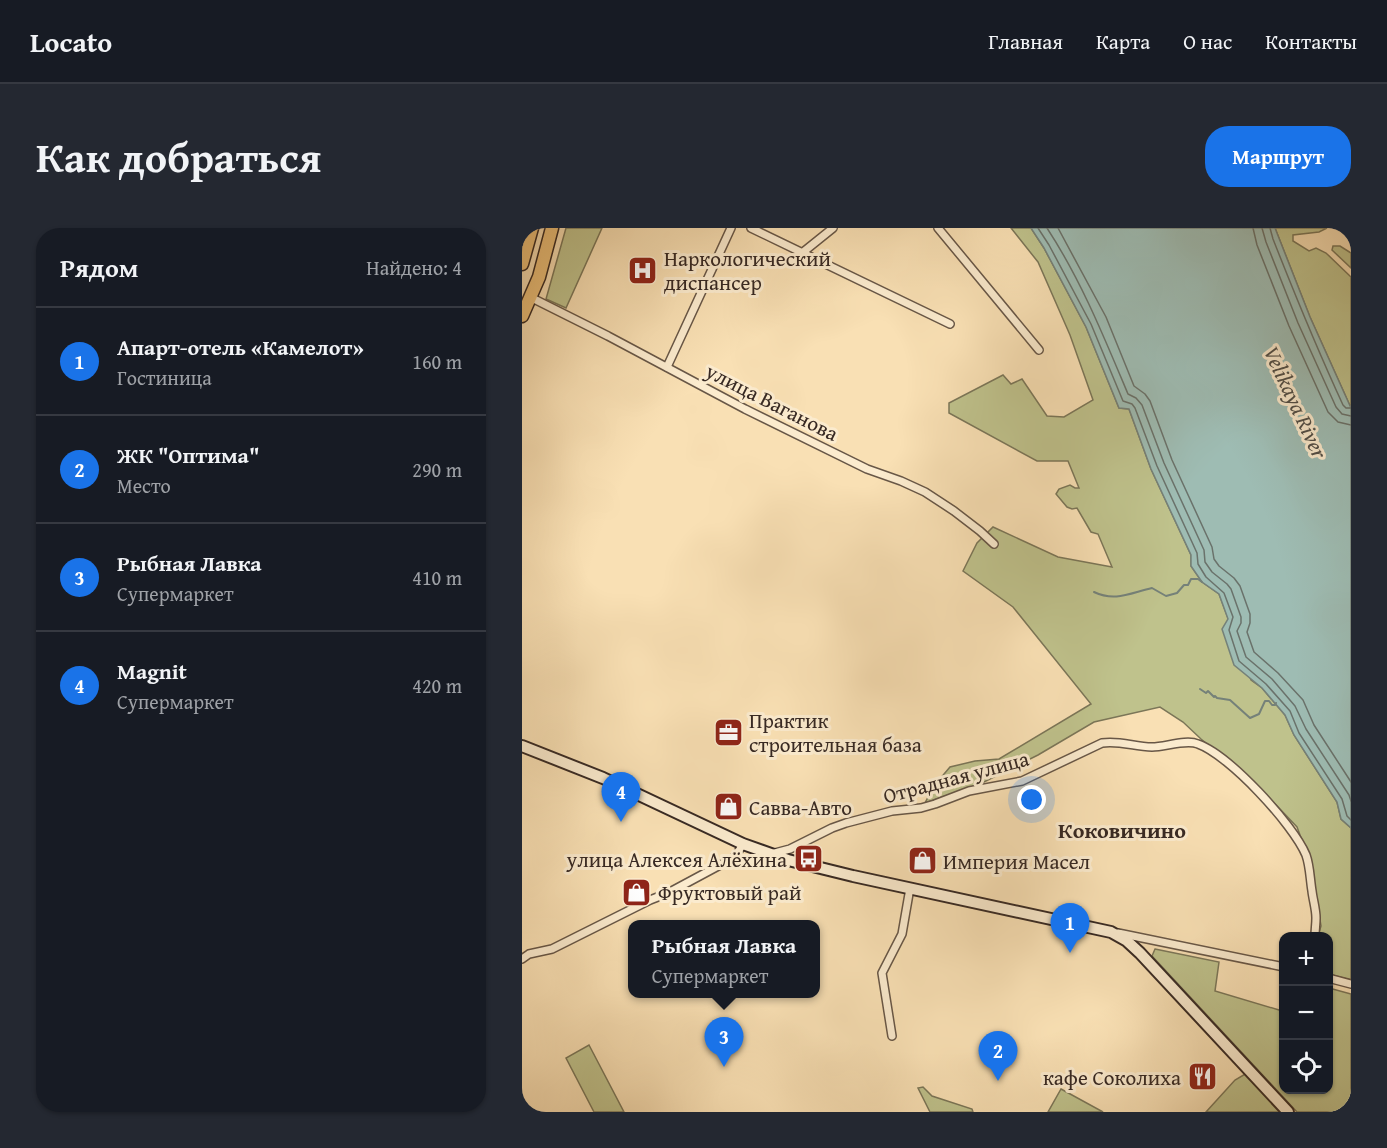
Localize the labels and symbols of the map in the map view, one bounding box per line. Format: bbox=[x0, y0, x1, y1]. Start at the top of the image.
place label: Наркологический диспансер bbox=[664, 243, 831, 298]
hospital icon: Наркологический диспансер bbox=[627, 254, 659, 286]
water label: Velikaya River bbox=[1256, 340, 1336, 464]
street label: улица Ваганова bbox=[699, 355, 844, 449]
place label: Практик строительная база bbox=[749, 705, 922, 760]
office icon: Практик строительная база bbox=[712, 716, 744, 748]
street label: Отрадная улица bbox=[880, 743, 1032, 811]
pin: 4 bbox=[602, 772, 640, 822]
your location bbox=[1017, 785, 1046, 814]
shop icon: Савва-Авто bbox=[712, 791, 744, 823]
place label: Савва-Авто bbox=[749, 792, 852, 823]
district label: Коковичино bbox=[1058, 814, 1186, 846]
bus stop icon: улица Алексея Алёхина bbox=[792, 843, 824, 875]
place label: улица Алексея Алёхина bbox=[566, 844, 787, 875]
shop icon: Империя Масел bbox=[906, 845, 938, 877]
place label: Империя Масел bbox=[943, 846, 1091, 877]
shop icon: Фруктовый рай bbox=[621, 876, 653, 908]
place label: Фруктовый рай bbox=[658, 877, 801, 908]
pin: 1 bbox=[1050, 904, 1090, 953]
pin: 3 bbox=[704, 1018, 744, 1067]
pin: 2 bbox=[978, 1032, 1018, 1081]
restaurant icon: кафе Соколиха bbox=[1186, 1061, 1218, 1093]
place label: кафе Соколиха bbox=[1043, 1062, 1181, 1093]

